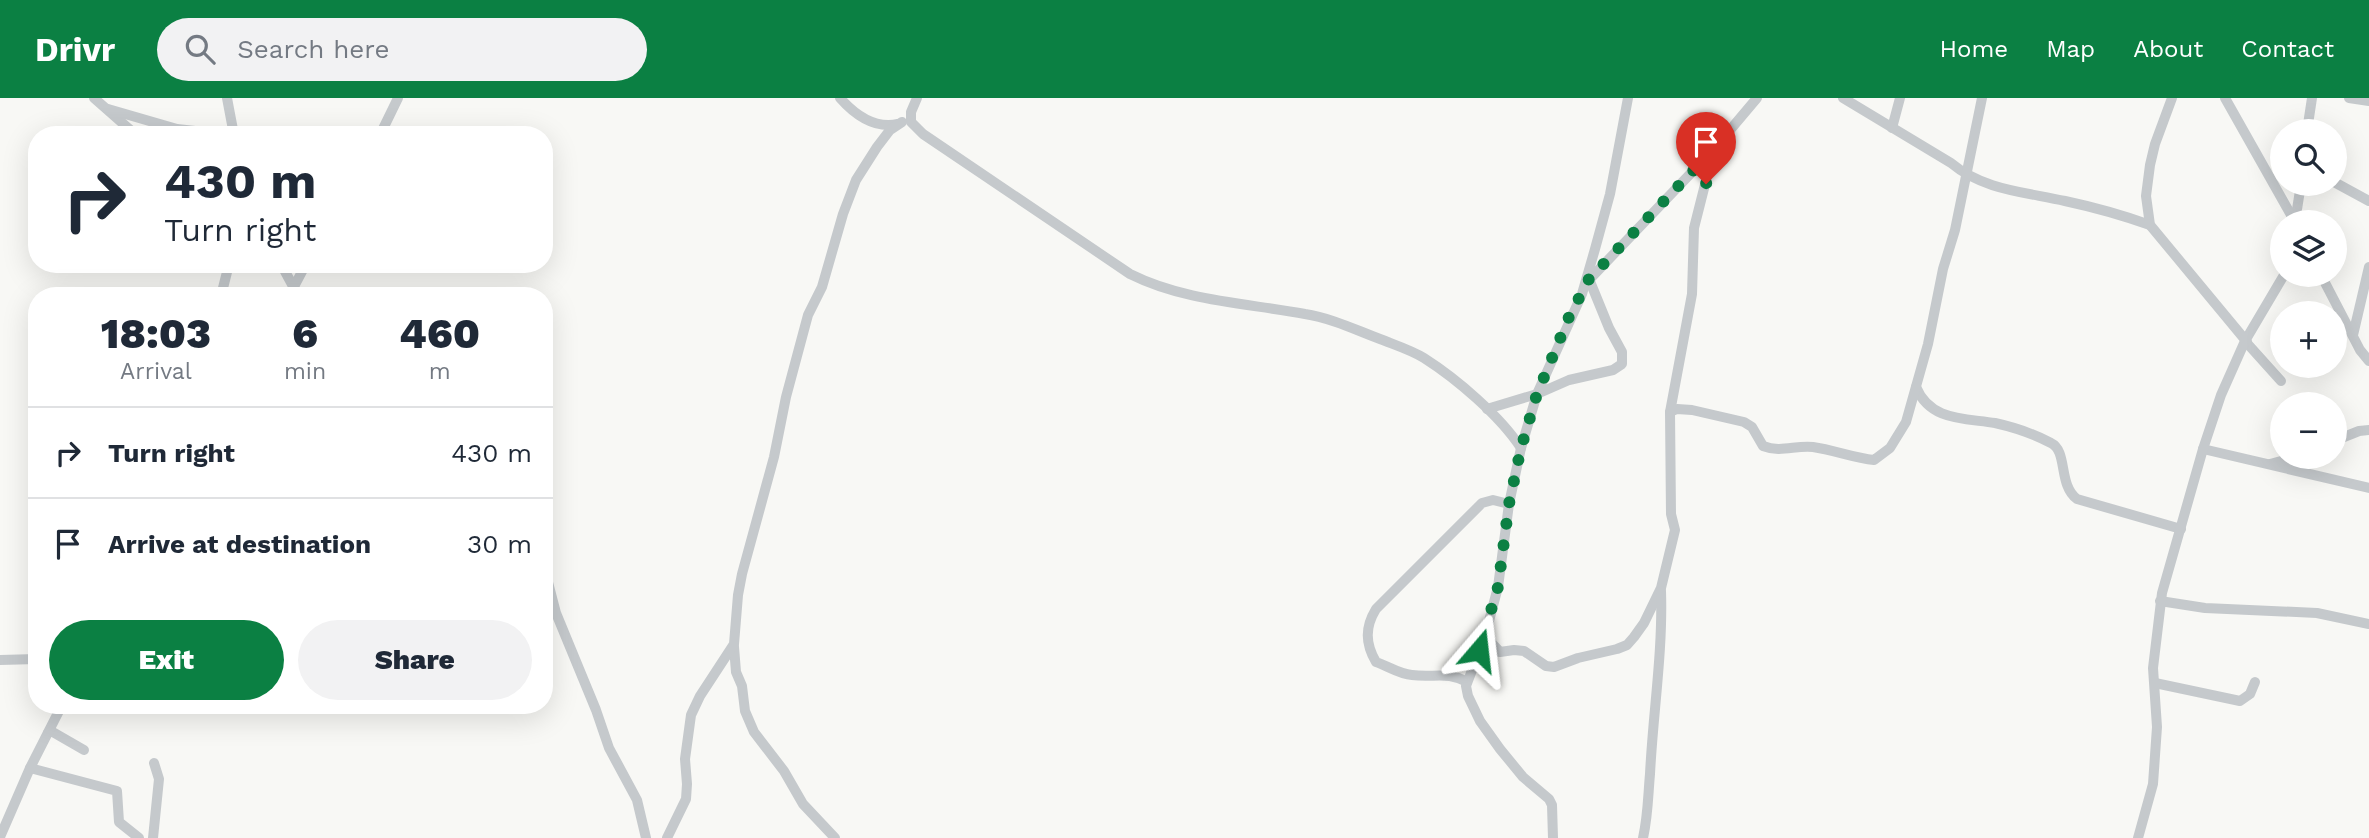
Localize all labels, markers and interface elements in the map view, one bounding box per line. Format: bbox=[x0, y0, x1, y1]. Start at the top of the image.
search box bbox=[157, 18, 647, 81]
text: Drivr bbox=[35, 30, 115, 69]
icon: search bbox=[181, 30, 219, 68]
text: Search here bbox=[237, 34, 390, 64]
text: Home bbox=[1940, 35, 2008, 63]
text: Map bbox=[2046, 35, 2095, 63]
text: About bbox=[2133, 35, 2203, 63]
text: Contact bbox=[2241, 35, 2334, 63]
pin bbox=[1676, 112, 1736, 184]
map controls bbox=[2270, 119, 2347, 469]
button: search bbox=[2270, 119, 2347, 196]
icon: arrive bbox=[1687, 123, 1725, 161]
text: 430 m bbox=[164, 152, 316, 210]
icon: right bbox=[49, 154, 140, 245]
button: layers bbox=[2270, 210, 2347, 287]
text: Turn right bbox=[164, 211, 316, 249]
button: + bbox=[2270, 301, 2347, 378]
text: 18:03 bbox=[101, 309, 211, 358]
text: 6 bbox=[292, 309, 318, 358]
text: 460 bbox=[399, 309, 480, 358]
text: Arrival bbox=[120, 358, 192, 385]
text: min bbox=[284, 358, 326, 385]
text: m bbox=[429, 358, 451, 385]
button: − bbox=[2270, 392, 2347, 469]
icon: right bbox=[49, 434, 87, 472]
text: Turn right bbox=[108, 438, 235, 468]
text: 430 m bbox=[451, 438, 532, 468]
icon: arrive bbox=[49, 525, 87, 563]
text: Arrive at destination bbox=[108, 529, 371, 559]
text: 30 m bbox=[467, 529, 532, 559]
position arrow bbox=[1442, 613, 1516, 687]
button: Exit bbox=[49, 620, 284, 700]
button: Share bbox=[298, 620, 532, 700]

